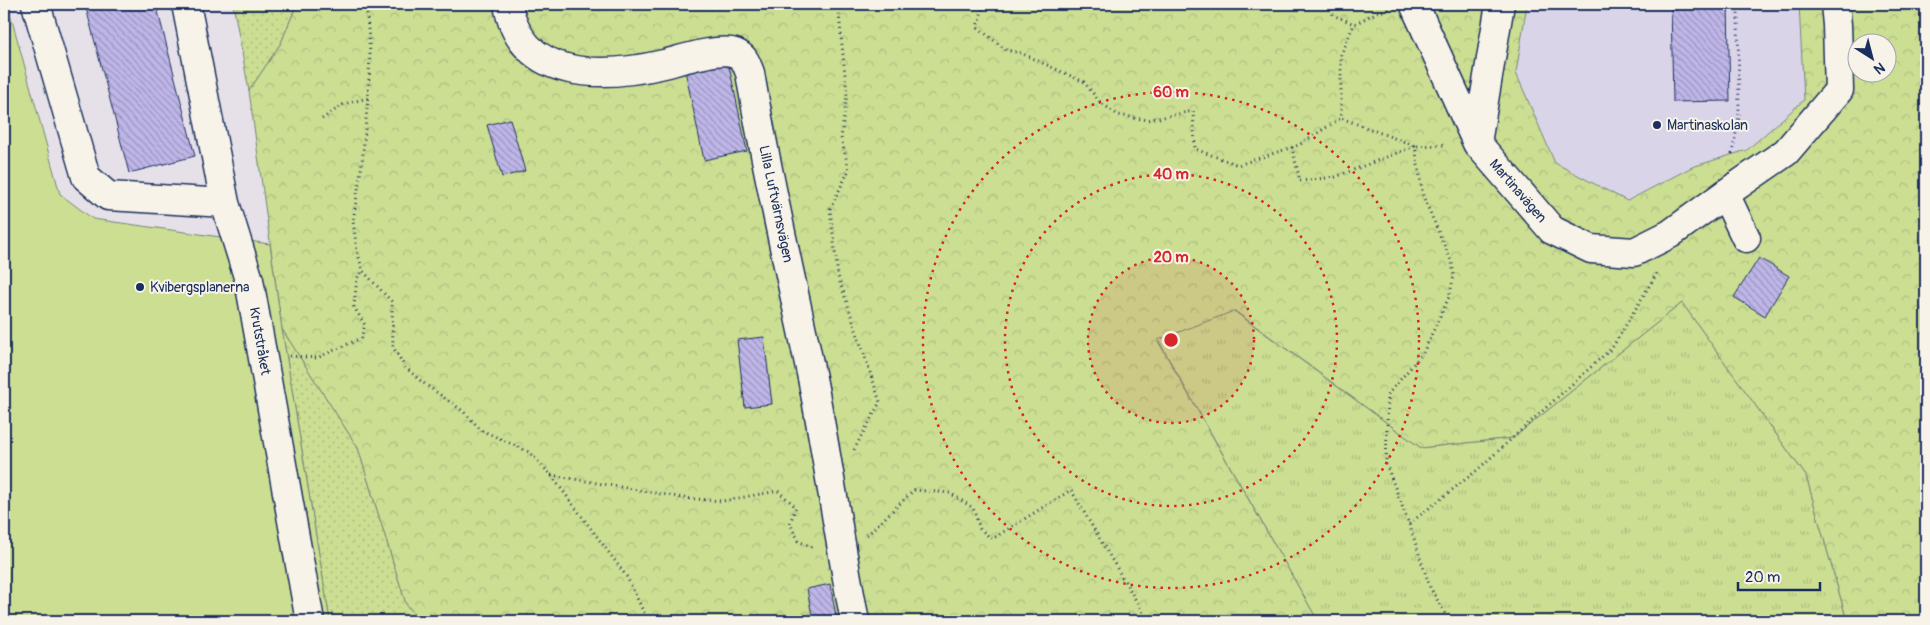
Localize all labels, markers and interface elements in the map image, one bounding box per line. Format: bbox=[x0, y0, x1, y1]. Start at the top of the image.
north arrow bbox=[1848, 32, 1898, 82]
text: N bbox=[1871, 58, 1888, 78]
text: 60 m bbox=[1153, 83, 1189, 102]
place label: Martinaskolan bbox=[1667, 117, 1748, 134]
marker: Martinaskolan bbox=[1651, 119, 1663, 131]
street label: Lilla Luftvärnsvägen bbox=[755, 144, 797, 264]
street label: Martinavägen bbox=[1486, 156, 1550, 226]
text: 40 m bbox=[1153, 165, 1189, 184]
text: 20 m bbox=[1153, 248, 1189, 267]
place label: Kvibergsplanerna bbox=[150, 279, 250, 296]
marker: Kvibergsplanerna bbox=[134, 281, 146, 293]
street label: Krutstråket bbox=[246, 306, 274, 377]
centre of rings bbox=[1162, 331, 1180, 349]
scale bar bbox=[1738, 560, 1820, 592]
text: 20 m bbox=[1745, 568, 1780, 587]

